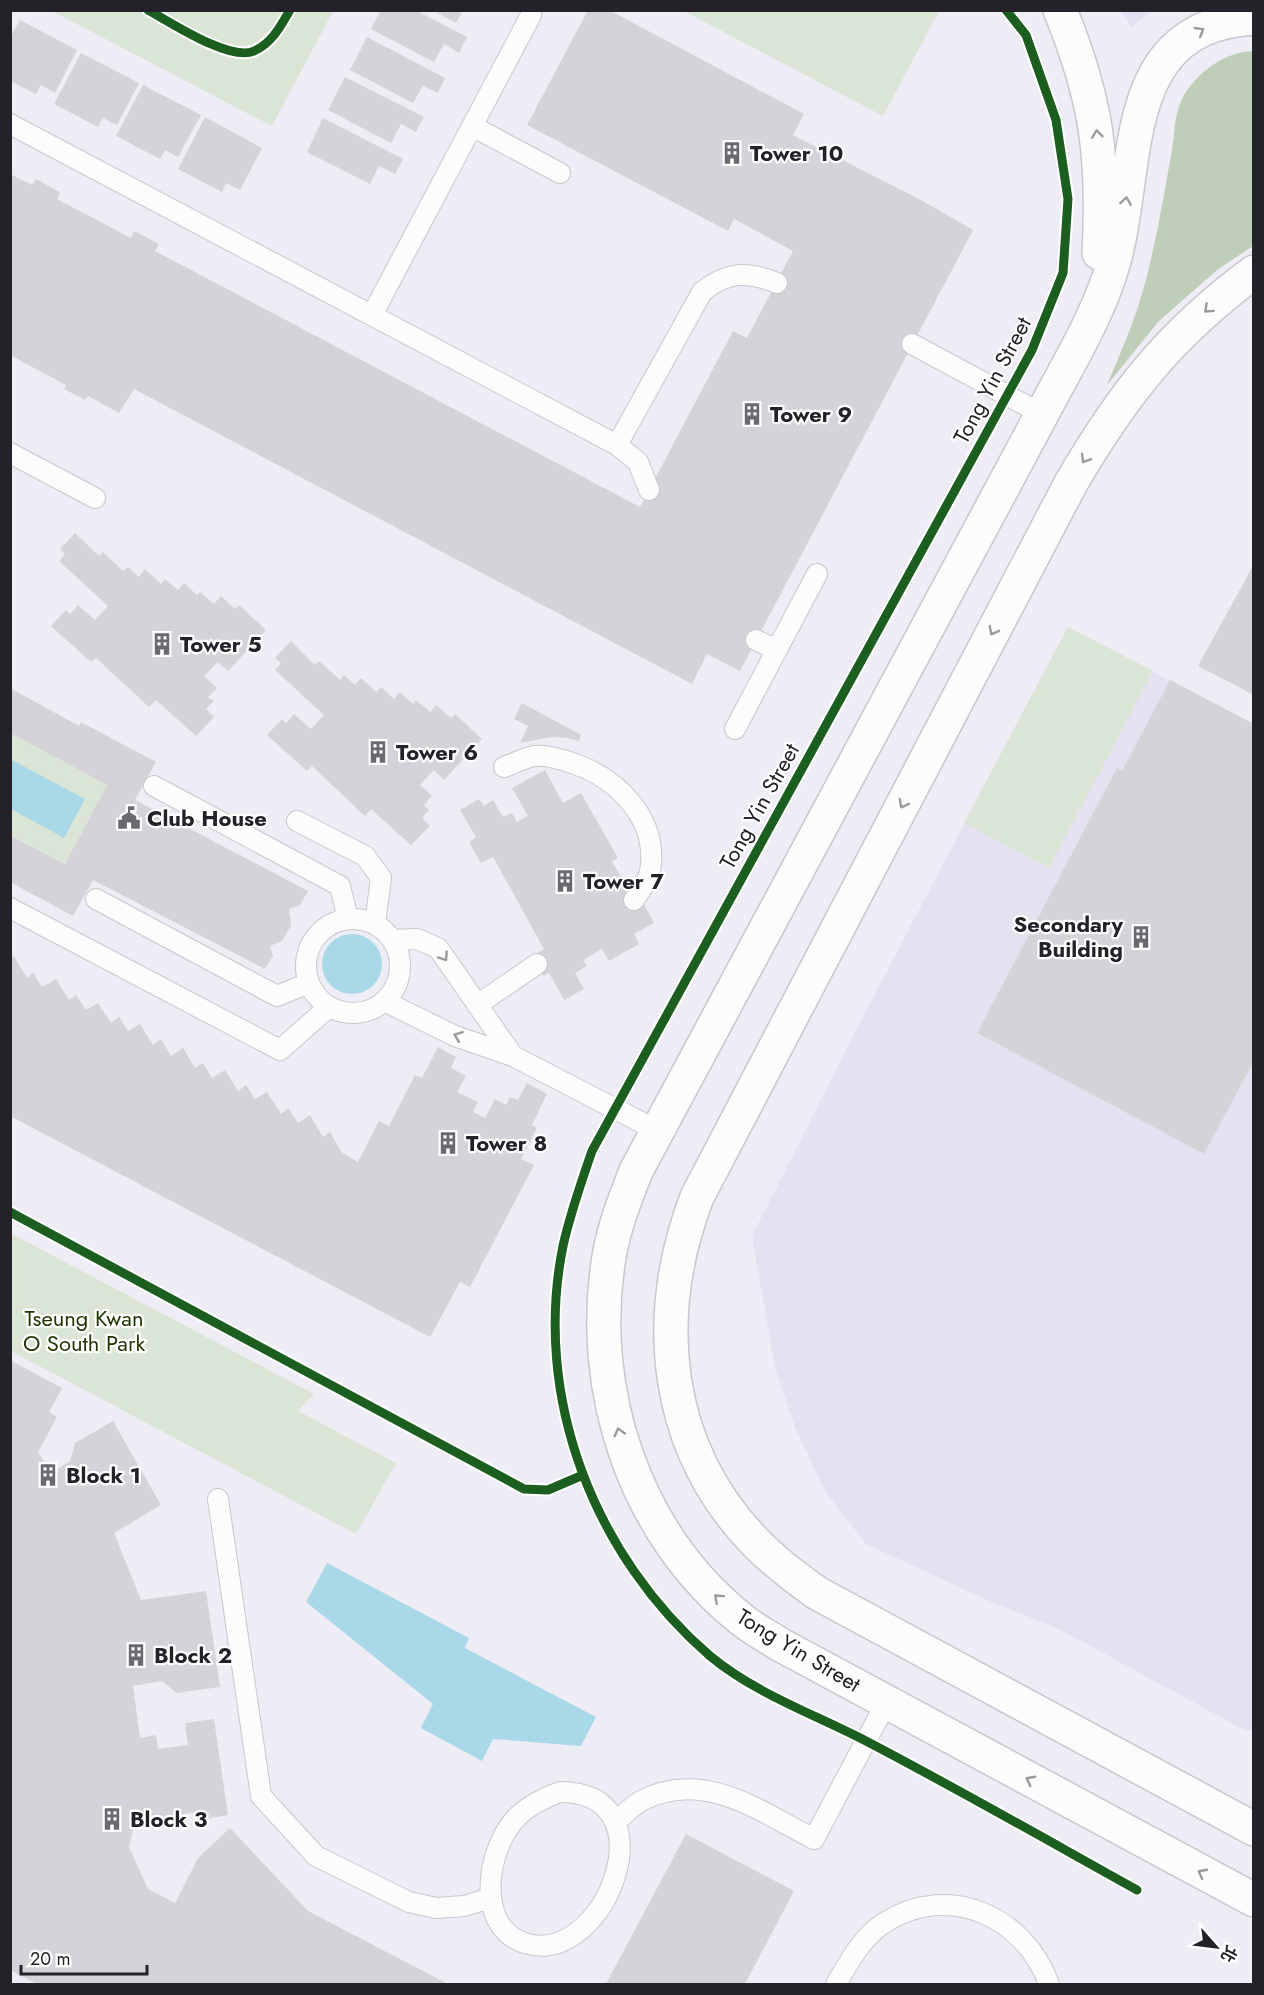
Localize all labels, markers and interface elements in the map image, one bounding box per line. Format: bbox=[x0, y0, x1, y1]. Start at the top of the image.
one-way arrow bbox=[1194, 27, 1204, 38]
one-way arrow bbox=[1092, 129, 1104, 138]
place label: Tower 10 bbox=[750, 137, 843, 169]
building icon: Tower 10 bbox=[719, 140, 745, 166]
one-way arrow bbox=[1119, 197, 1131, 206]
one-way arrow bbox=[1204, 302, 1215, 313]
street label: Tong Yin Street bbox=[945, 310, 1039, 449]
place label: Tower 9 bbox=[770, 398, 852, 430]
building icon: Tower 9 bbox=[739, 401, 765, 427]
one-way arrow bbox=[1081, 453, 1092, 463]
one-way arrow bbox=[989, 625, 1000, 635]
place label: Tower 5 bbox=[180, 628, 262, 660]
building icon: Tower 5 bbox=[149, 631, 175, 657]
place label: Tower 6 bbox=[396, 736, 478, 768]
street label: Tong Yin Street bbox=[711, 737, 807, 875]
building icon: Tower 6 bbox=[365, 739, 391, 765]
one-way arrow bbox=[898, 797, 910, 808]
place label: Club House bbox=[147, 802, 267, 834]
public building icon: Club House bbox=[116, 805, 142, 831]
place label: Tower 7 bbox=[583, 865, 664, 897]
building icon: Tower 7 bbox=[552, 868, 578, 894]
place label: Secondary Building bbox=[1014, 908, 1124, 965]
building icon: Secondary Building bbox=[1128, 924, 1154, 950]
one-way arrow bbox=[437, 951, 448, 962]
one-way arrow bbox=[453, 1031, 464, 1044]
place label: Tower 8 bbox=[466, 1127, 547, 1159]
building icon: Tower 8 bbox=[435, 1130, 461, 1156]
park label: Tseung Kwan O South Park bbox=[23, 1302, 145, 1359]
one-way arrow bbox=[614, 1427, 626, 1438]
place label: Block 1 bbox=[66, 1459, 141, 1491]
building icon: Block 1 bbox=[35, 1462, 61, 1488]
one-way arrow bbox=[714, 1594, 724, 1605]
street label: Tong Yin Street bbox=[731, 1600, 868, 1700]
place label: Block 2 bbox=[154, 1639, 232, 1671]
building icon: Block 2 bbox=[123, 1642, 149, 1668]
one-way arrow bbox=[1026, 1776, 1037, 1787]
place label: Block 3 bbox=[130, 1803, 207, 1835]
building icon: Block 3 bbox=[99, 1806, 125, 1832]
one-way arrow bbox=[1198, 1869, 1208, 1880]
north arrow bbox=[1186, 1917, 1246, 1977]
scale bar bbox=[21, 1938, 147, 1976]
text: 北 bbox=[1215, 1941, 1243, 1966]
text: 20 m bbox=[30, 1946, 70, 1972]

